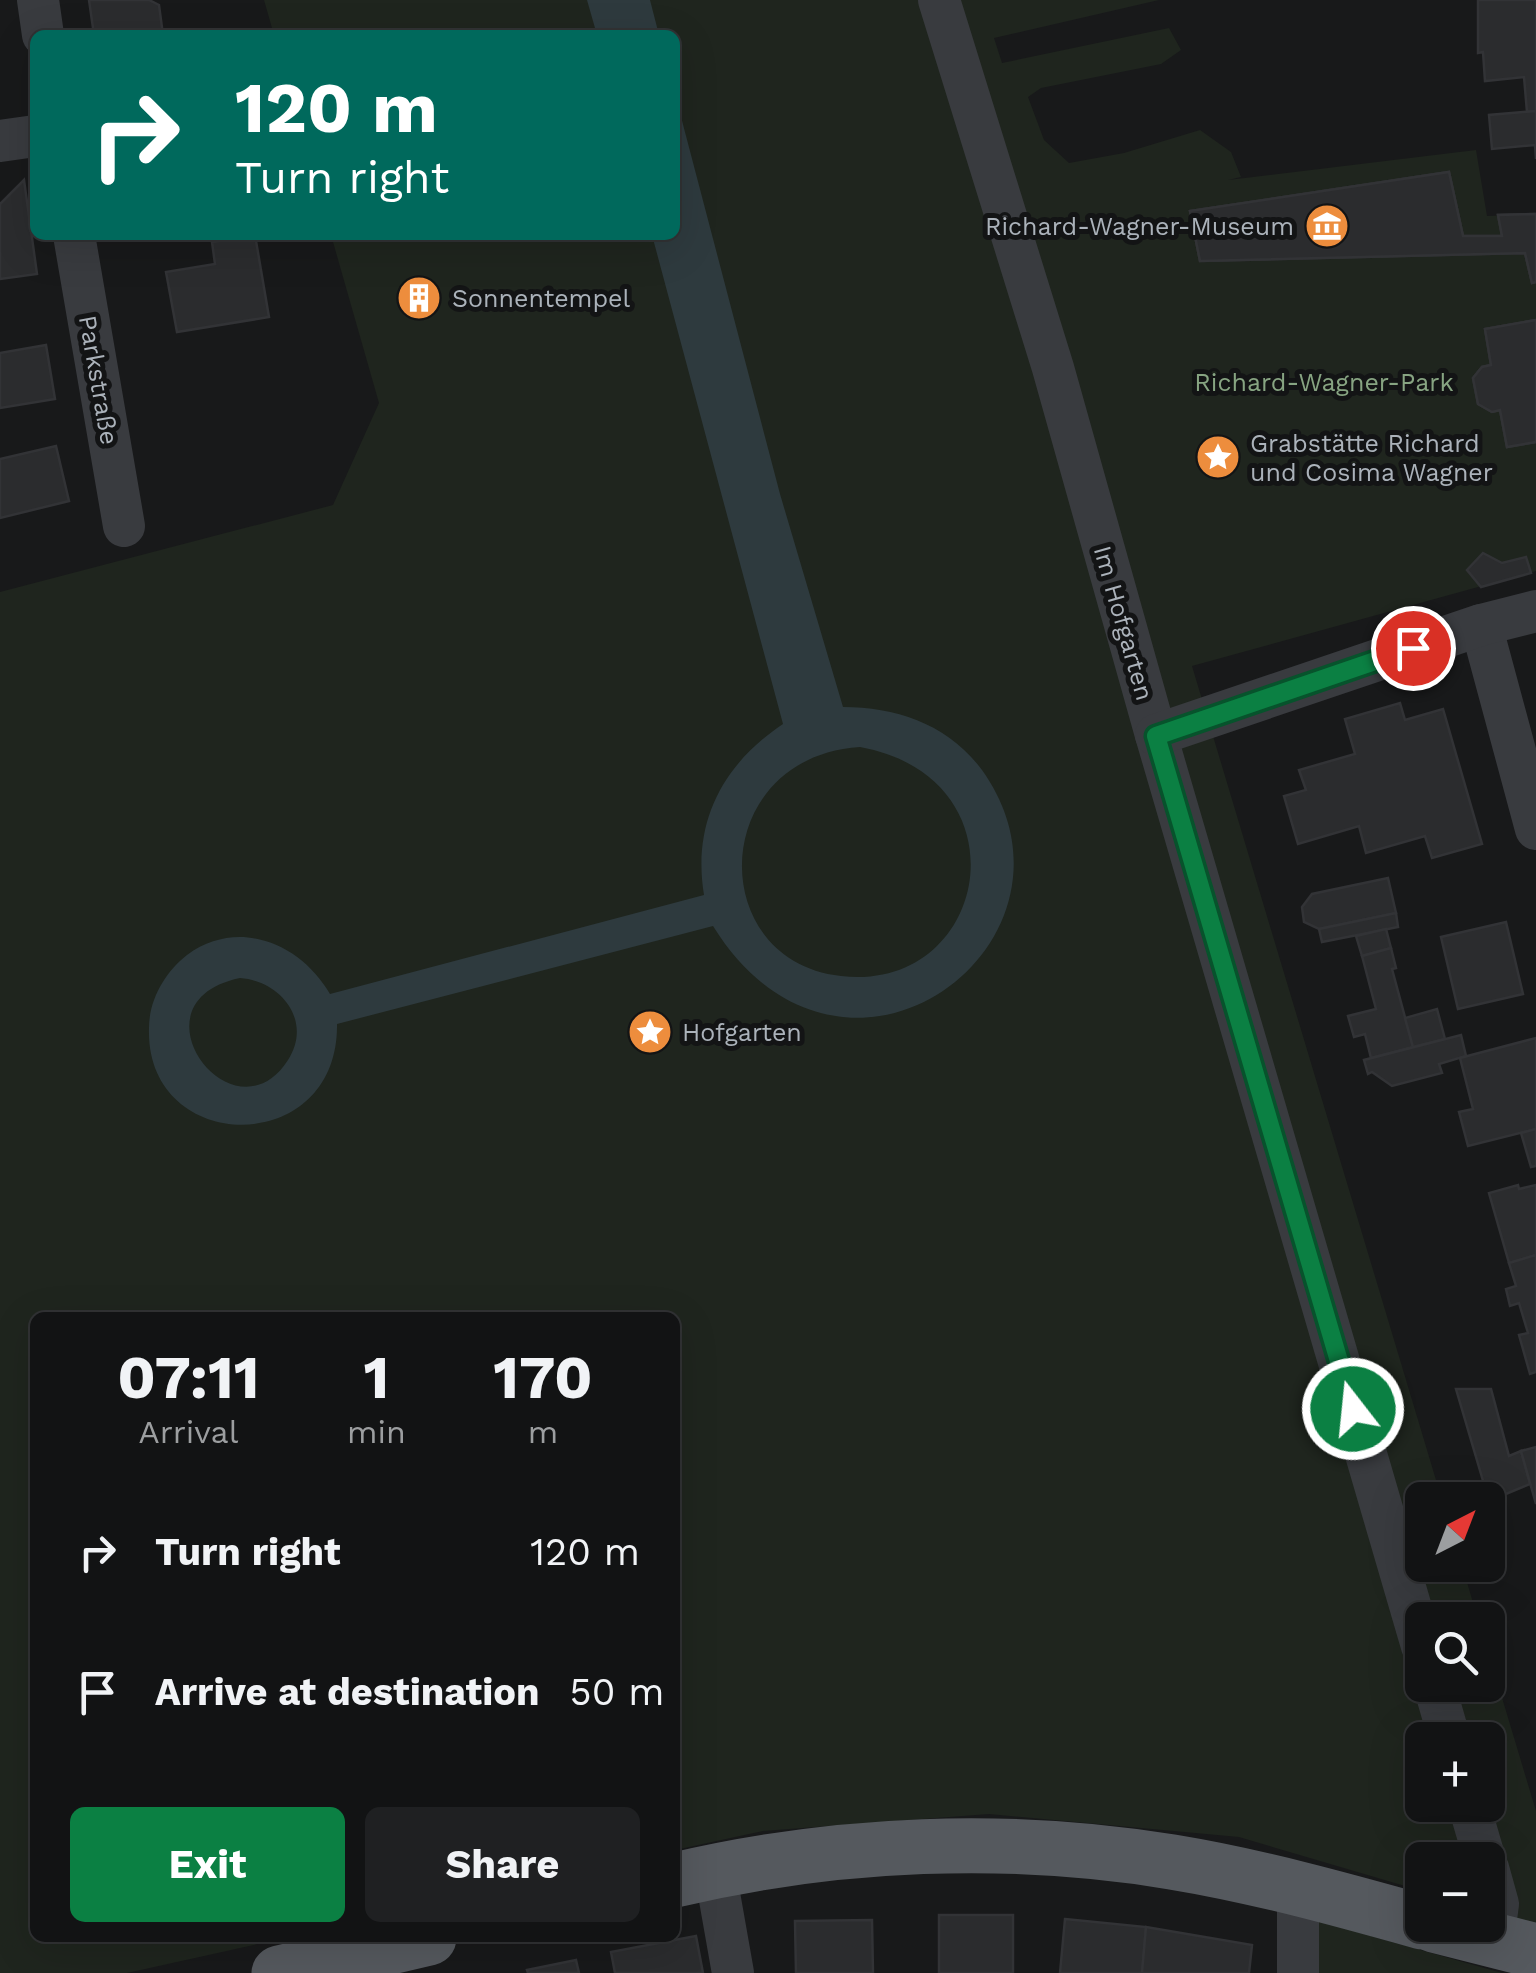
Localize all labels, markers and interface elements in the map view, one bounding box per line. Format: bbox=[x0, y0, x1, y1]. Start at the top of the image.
text: 120 m bbox=[235, 67, 438, 149]
icon: right bbox=[70, 70, 200, 200]
text: Turn right bbox=[235, 151, 449, 204]
museum icon: Richard-Wagner-Museum bbox=[1304, 203, 1350, 249]
place label: Richard-Wagner-Museum bbox=[985, 212, 1294, 241]
building icon: Sonnentempel bbox=[396, 275, 442, 321]
place label: Sonnentempel bbox=[452, 284, 631, 313]
street label: Parkstraße bbox=[73, 313, 124, 447]
park label: Richard-Wagner-Park bbox=[1194, 368, 1454, 397]
place label: Grabstätte Richard und Cosima Wagner bbox=[1250, 429, 1493, 487]
place icon: Grabstätte Richard und Cosima Wagner bbox=[1195, 434, 1241, 480]
street label: Im Hofgarten bbox=[1088, 543, 1159, 704]
pin bbox=[1371, 606, 1456, 691]
icon: arrive bbox=[1386, 621, 1441, 676]
place icon: Hofgarten bbox=[627, 1009, 673, 1055]
place label: Hofgarten bbox=[682, 1018, 802, 1047]
text: 07:11 bbox=[117, 1342, 260, 1413]
text: 1 bbox=[363, 1342, 389, 1413]
text: 170 bbox=[493, 1342, 593, 1413]
position arrow bbox=[1301, 1357, 1405, 1461]
text: Arrival bbox=[139, 1413, 238, 1451]
text: min bbox=[347, 1413, 406, 1451]
text: m bbox=[528, 1413, 558, 1451]
north arrow bbox=[1405, 1482, 1505, 1582]
map controls bbox=[1405, 1482, 1505, 1942]
icon: right bbox=[70, 1525, 125, 1580]
text: Turn right bbox=[155, 1530, 341, 1574]
text: 120 m bbox=[530, 1530, 640, 1574]
button: search bbox=[1405, 1602, 1505, 1702]
icon: arrive bbox=[70, 1665, 125, 1720]
text: Arrive at destination bbox=[155, 1670, 540, 1714]
text: 50 m bbox=[570, 1670, 665, 1714]
button: + bbox=[1405, 1722, 1505, 1822]
button: Exit bbox=[70, 1807, 345, 1922]
button: Share bbox=[365, 1807, 640, 1922]
button: − bbox=[1405, 1842, 1505, 1942]

